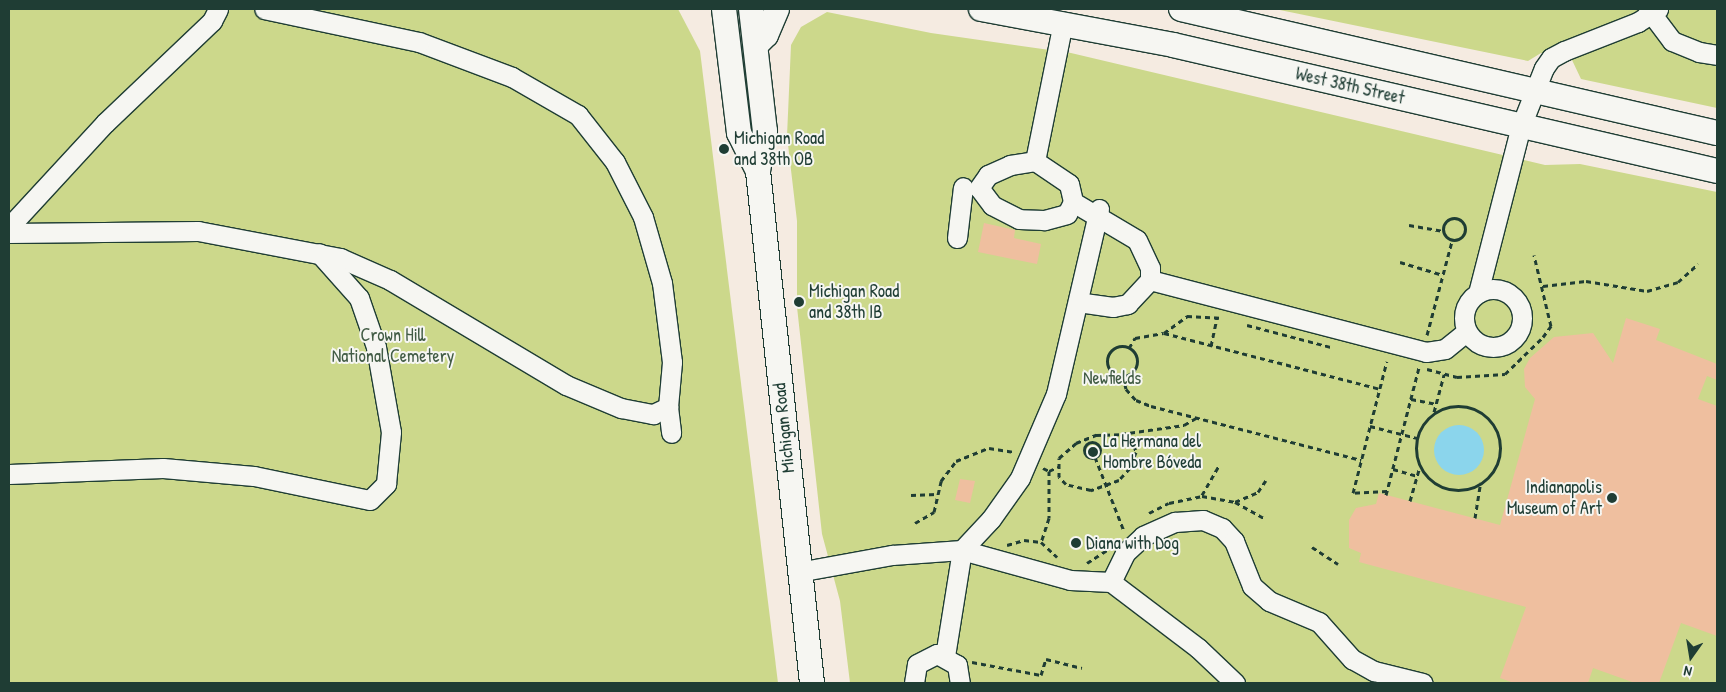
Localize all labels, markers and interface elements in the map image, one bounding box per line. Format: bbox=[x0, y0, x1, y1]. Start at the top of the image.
street label: West 38th Street bbox=[1293, 63, 1407, 109]
place label: Michigan Road and 38th OB bbox=[734, 128, 824, 170]
marker: Michigan Road and 38th OB bbox=[718, 143, 730, 155]
place label: Michigan Road and 38th IB bbox=[809, 281, 899, 324]
marker: Michigan Road and 38th IB bbox=[793, 296, 805, 308]
park label: Crown Hill National Cemetery bbox=[332, 325, 454, 368]
park label: Newfields bbox=[1083, 367, 1141, 389]
street label: Michigan Road bbox=[769, 382, 799, 474]
place label: La Hermana del Hombre Bóveda bbox=[1103, 431, 1201, 474]
marker: La Hermana del Hombre Bóveda bbox=[1087, 446, 1099, 458]
place label: Indianapolis Museum of Art bbox=[1507, 477, 1602, 520]
marker: Indianapolis Museum of Art bbox=[1606, 492, 1618, 504]
place label: Diana with Dog bbox=[1086, 532, 1179, 554]
marker: Diana with Dog bbox=[1070, 537, 1082, 549]
north arrow bbox=[1666, 632, 1716, 682]
text: N bbox=[1682, 662, 1693, 682]

